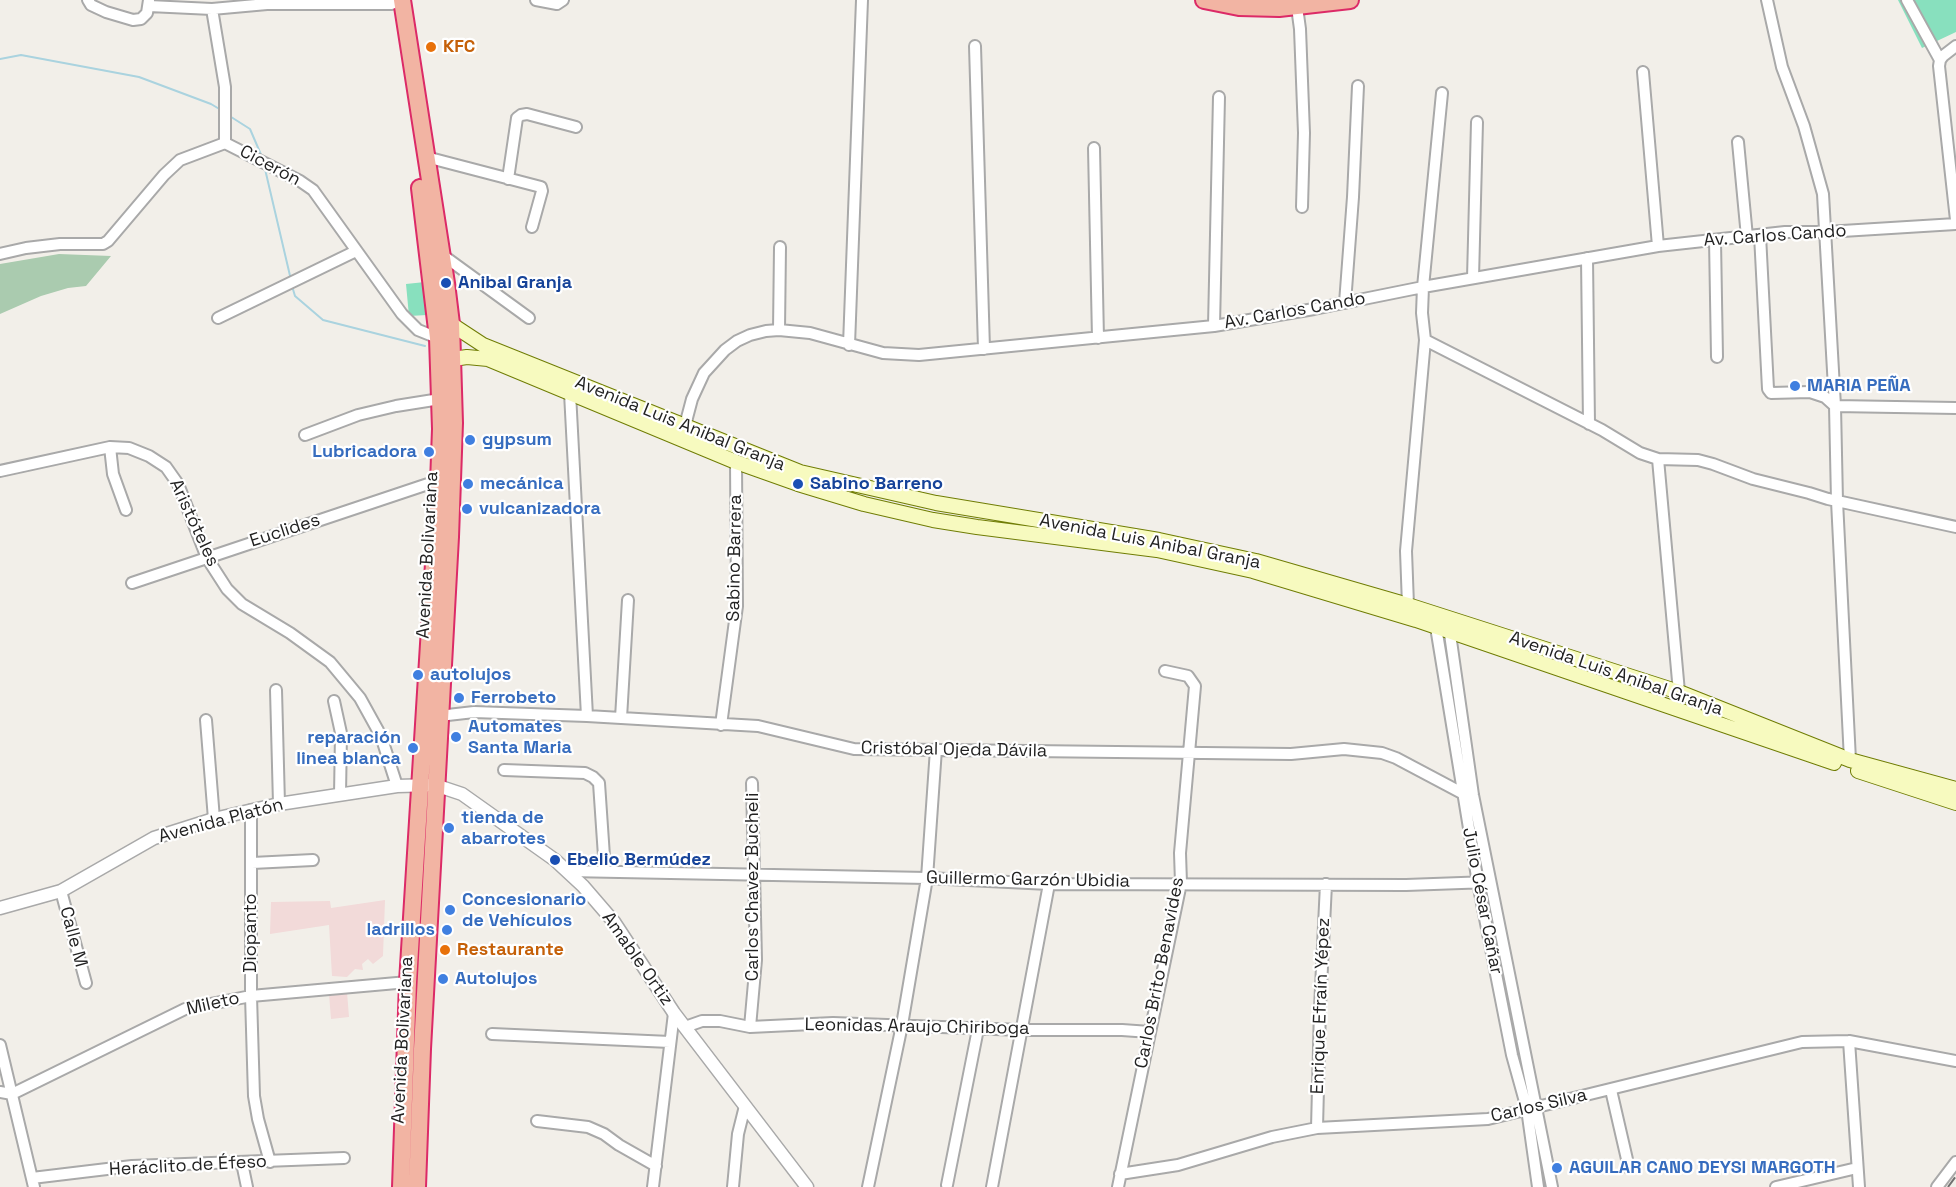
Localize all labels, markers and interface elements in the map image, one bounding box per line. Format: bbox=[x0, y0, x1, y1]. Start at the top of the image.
place label: KFC bbox=[443, 36, 475, 58]
marker: KFC bbox=[424, 40, 438, 54]
street label: Cicerón bbox=[236, 141, 304, 191]
street label: Av. Carlos Cando bbox=[1703, 220, 1847, 252]
place label: Anibal Granja bbox=[458, 272, 572, 294]
marker: Anibal Granja bbox=[439, 276, 453, 290]
street label: Av. Carlos Cando bbox=[1223, 288, 1367, 334]
street label: Avenida Luis Anibal Granja bbox=[572, 372, 788, 476]
place label: MARIA PEÑA bbox=[1807, 375, 1911, 397]
marker: MARIA PEÑA bbox=[1788, 379, 1802, 393]
place label: gypsum bbox=[482, 429, 552, 451]
marker: gypsum bbox=[463, 433, 477, 447]
place label: Lubricadora bbox=[312, 441, 417, 463]
marker: Lubricadora bbox=[422, 445, 436, 459]
street label: Avenida Bolivariana bbox=[413, 471, 443, 639]
place label: mecánica bbox=[480, 473, 564, 495]
place label: Sabino Barreno bbox=[810, 473, 943, 495]
street label: Aristóteles bbox=[164, 476, 224, 570]
marker: mecánica bbox=[461, 477, 475, 491]
marker: Sabino Barreno bbox=[791, 477, 805, 491]
street label: Sabino Barrera bbox=[723, 494, 747, 622]
place label: vulcanizadora bbox=[479, 498, 601, 520]
marker: vulcanizadora bbox=[460, 502, 474, 516]
street label: Euclides bbox=[247, 510, 323, 552]
street label: Avenida Luis Anibal Granja bbox=[1038, 510, 1262, 574]
street label: Avenida Luis Anibal Granja bbox=[1506, 627, 1726, 721]
place label: autolujos bbox=[430, 664, 511, 686]
marker: autolujos bbox=[411, 668, 425, 682]
place label: Ferrobeto bbox=[471, 687, 556, 709]
marker: Ferrobeto bbox=[452, 691, 466, 705]
place label: Automates Santa Maria bbox=[468, 716, 572, 758]
place label: reparación linea blanca bbox=[296, 727, 401, 770]
marker: Automates Santa Maria bbox=[449, 730, 463, 744]
street label: Cristóbal Ojeda Dávila bbox=[861, 738, 1047, 762]
marker: reparación linea blanca bbox=[406, 741, 420, 755]
street label: Carlos Chavez Bucheli bbox=[742, 793, 764, 981]
street label: Avenida Platón bbox=[156, 794, 286, 848]
place label: tienda de abarrotes bbox=[461, 807, 546, 850]
marker: tienda de abarrotes bbox=[442, 821, 456, 835]
street label: Julio César Cañar bbox=[1457, 826, 1507, 976]
place label: Ebelio Bermúdez bbox=[567, 849, 711, 871]
marker: Ebelio Bermúdez bbox=[548, 853, 562, 867]
street label: Guillermo Garzón Ubidia bbox=[926, 867, 1130, 893]
street label: Carlos Brito Benavides bbox=[1131, 876, 1189, 1070]
place label: Concesionario de Vehículos bbox=[462, 889, 586, 932]
street label: Diopanto bbox=[240, 893, 262, 973]
marker: Concesionario de Vehículos bbox=[443, 903, 457, 917]
street label: Calle M bbox=[55, 904, 91, 970]
street label: Amable Ortiz bbox=[597, 908, 677, 1010]
street label: Enrique Efraín Yépez bbox=[1307, 917, 1335, 1095]
place label: ladrillos bbox=[367, 919, 435, 941]
marker: ladrillos bbox=[440, 923, 454, 937]
place label: Restaurante bbox=[457, 939, 564, 961]
marker: Restaurante bbox=[438, 943, 452, 957]
street label: Avenida Bolivariana bbox=[388, 956, 418, 1124]
place label: Autolujos bbox=[455, 968, 538, 990]
marker: Autolujos bbox=[436, 972, 450, 986]
street label: Mileto bbox=[184, 987, 242, 1021]
street label: Leonidas Araujo Chiriboga bbox=[804, 1014, 1030, 1040]
street label: Carlos Silva bbox=[1489, 1084, 1589, 1128]
street label: Heráclito de Éfeso bbox=[108, 1151, 268, 1181]
place label: AGUILAR CANO DEYSI MARGOTH bbox=[1569, 1157, 1836, 1179]
marker: AGUILAR CANO DEYSI MARGOTH bbox=[1550, 1161, 1564, 1175]

